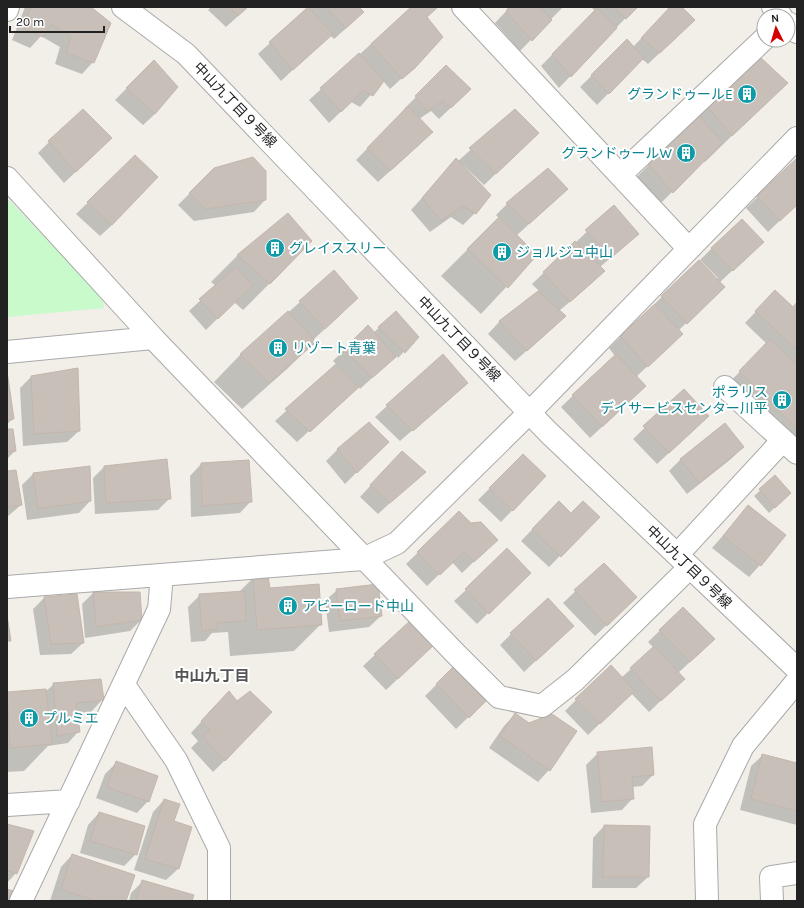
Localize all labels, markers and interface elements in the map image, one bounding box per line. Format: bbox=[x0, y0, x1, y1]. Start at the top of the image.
scale bar bbox=[10, 8, 104, 34]
north arrow bbox=[756, 8, 796, 48]
text: N bbox=[771, 12, 780, 25]
text: 20 m bbox=[16, 15, 44, 29]
street label: 中山九丁目９号線 bbox=[190, 59, 280, 151]
building icon: グランドゥールE bbox=[736, 83, 758, 105]
place label: グランドゥールE bbox=[627, 86, 733, 103]
building icon: グランドゥールW bbox=[675, 142, 697, 164]
place label: グランドゥールW bbox=[561, 145, 672, 162]
building icon: グレイススリー bbox=[264, 237, 286, 259]
place label: グレイススリー bbox=[289, 240, 387, 257]
building icon: ジョルジュ中山 bbox=[491, 241, 513, 263]
place label: ジョルジュ中山 bbox=[516, 244, 613, 261]
street label: 中山九丁目９号線 bbox=[414, 293, 504, 385]
building icon: リゾート青葉 bbox=[267, 337, 289, 359]
place label: リゾート青葉 bbox=[292, 340, 376, 357]
place label: ポラリス デイサービスセンター川平 bbox=[600, 384, 768, 417]
building icon: ポラリス デイサービスセンター川平 bbox=[771, 389, 793, 411]
street label: 中山九丁目９号線 bbox=[643, 522, 735, 612]
building icon: アビーロード中山 bbox=[277, 595, 299, 617]
place label: アビーロード中山 bbox=[302, 598, 414, 615]
district label: 中山九丁目 bbox=[174, 667, 250, 685]
building icon: プルミエ bbox=[18, 707, 40, 729]
place label: プルミエ bbox=[43, 710, 99, 727]

